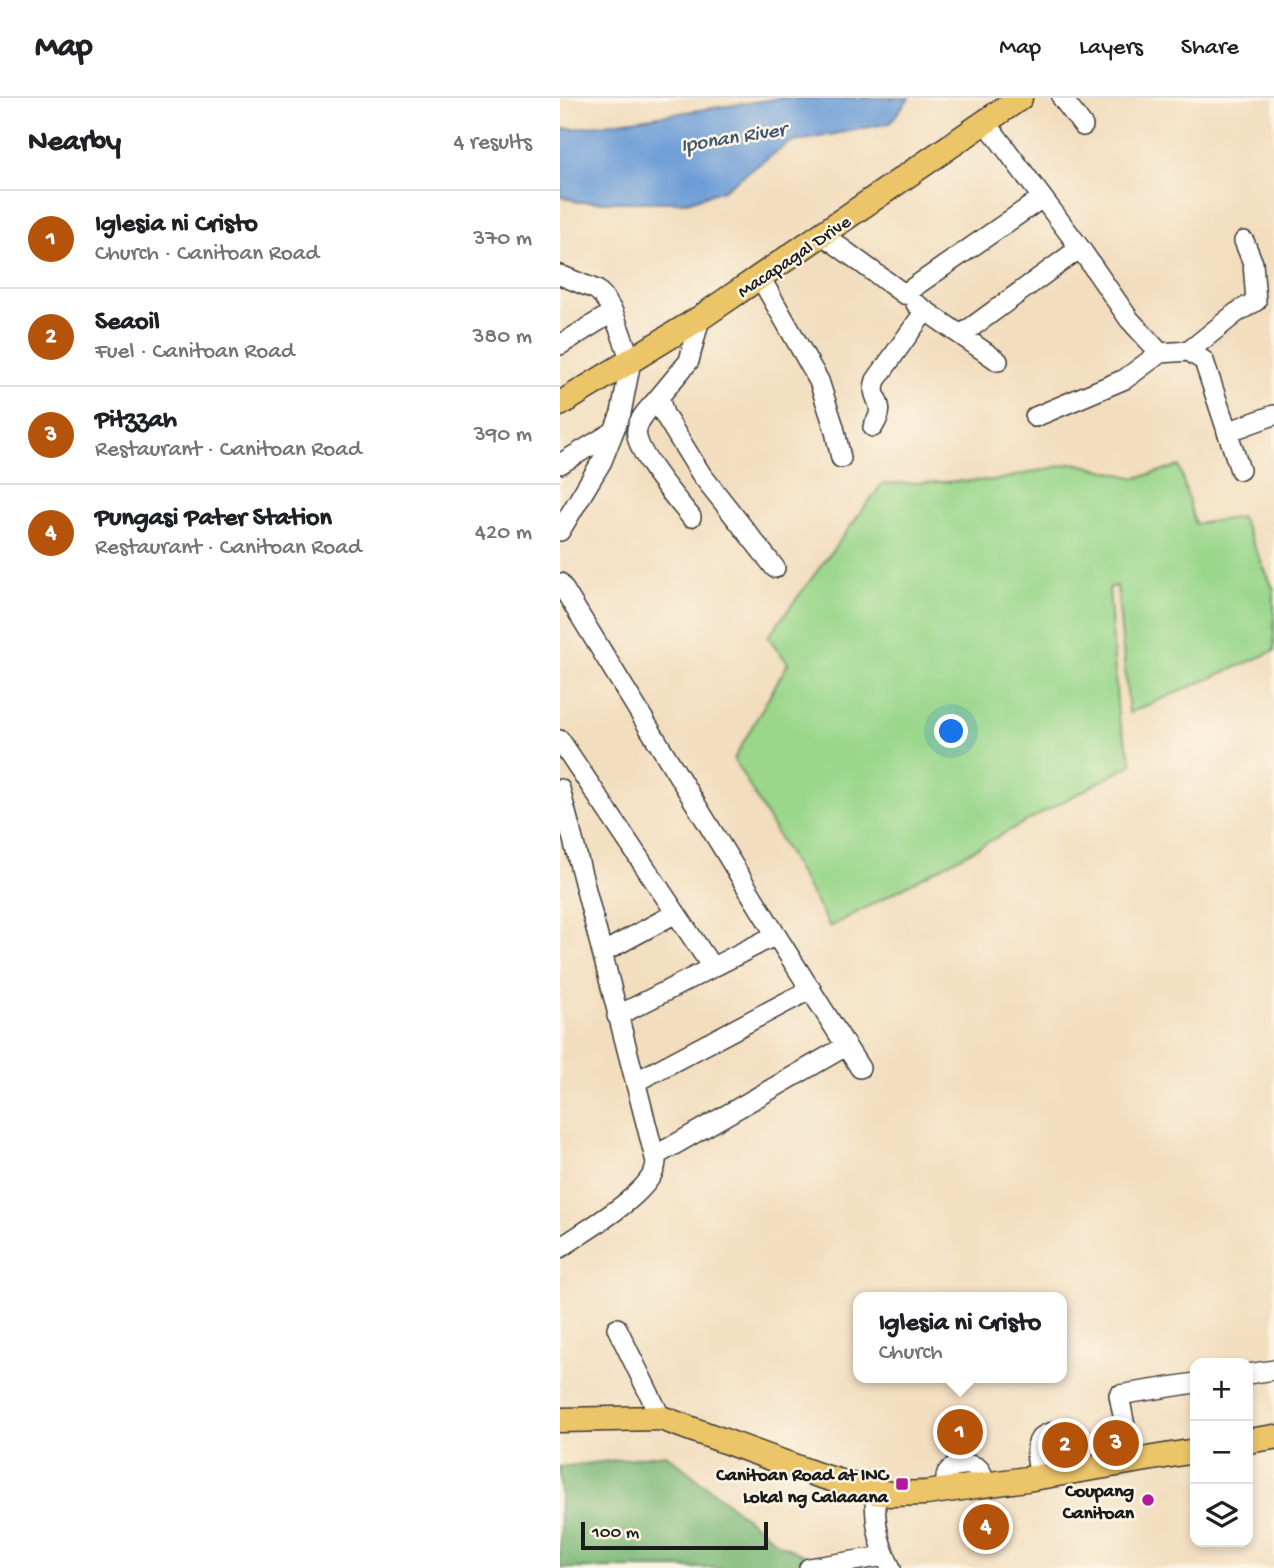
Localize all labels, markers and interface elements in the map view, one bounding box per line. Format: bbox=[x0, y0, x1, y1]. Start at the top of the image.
text: Map bbox=[35, 29, 92, 67]
text: Map bbox=[999, 34, 1041, 63]
text: Layers bbox=[1079, 34, 1143, 63]
text: Share bbox=[1181, 34, 1239, 63]
water label: Iponan River bbox=[679, 118, 792, 160]
text: Nearby bbox=[28, 126, 121, 161]
text: 4 results bbox=[453, 130, 532, 157]
text: Iglesia ni Cristo bbox=[95, 210, 258, 241]
street label: Macapagal Drive bbox=[734, 211, 856, 304]
text: 1 bbox=[46, 226, 56, 253]
text: 370 m bbox=[473, 226, 532, 253]
text: Church · Canitoan Road bbox=[95, 241, 319, 268]
text: Seaoil bbox=[95, 308, 160, 339]
text: 2 bbox=[45, 324, 57, 351]
text: 380 m bbox=[473, 324, 532, 351]
text: Fuel · Canitoan Road bbox=[95, 339, 294, 366]
text: Pitzzah bbox=[95, 406, 177, 437]
text: 3 bbox=[45, 422, 57, 449]
text: 390 m bbox=[474, 422, 532, 449]
text: Restaurant · Canitoan Road bbox=[95, 437, 362, 464]
text: Pungasi Pater Station bbox=[95, 504, 332, 535]
text: 4 bbox=[46, 520, 56, 547]
text: 420 m bbox=[475, 520, 532, 547]
text: Restaurant · Canitoan Road bbox=[95, 535, 362, 562]
your location bbox=[934, 714, 968, 748]
popup bbox=[853, 1292, 1067, 1383]
text: Iglesia ni Cristo bbox=[879, 1309, 1041, 1340]
text: Church bbox=[879, 1340, 943, 1367]
map controls bbox=[1190, 1358, 1253, 1547]
button: + bbox=[1190, 1358, 1253, 1421]
pin: 1 bbox=[937, 1406, 983, 1458]
pin: 3 bbox=[1093, 1417, 1139, 1469]
pin: 2 bbox=[1042, 1419, 1088, 1471]
button: − bbox=[1190, 1421, 1253, 1484]
place label: Canitoan Road at INC Lokal ng Calaaana bbox=[715, 1465, 890, 1510]
marker: Canitoan Road at INC Lokal ng Calaaana bbox=[894, 1476, 910, 1492]
place label: Coupang Canitoan bbox=[1062, 1481, 1135, 1526]
button: layers bbox=[1190, 1484, 1253, 1547]
marker: Coupang Canitoan bbox=[1140, 1492, 1156, 1508]
pin: 4 bbox=[963, 1501, 1009, 1553]
scale bar bbox=[581, 1519, 768, 1551]
text: 100 m bbox=[592, 1522, 639, 1545]

